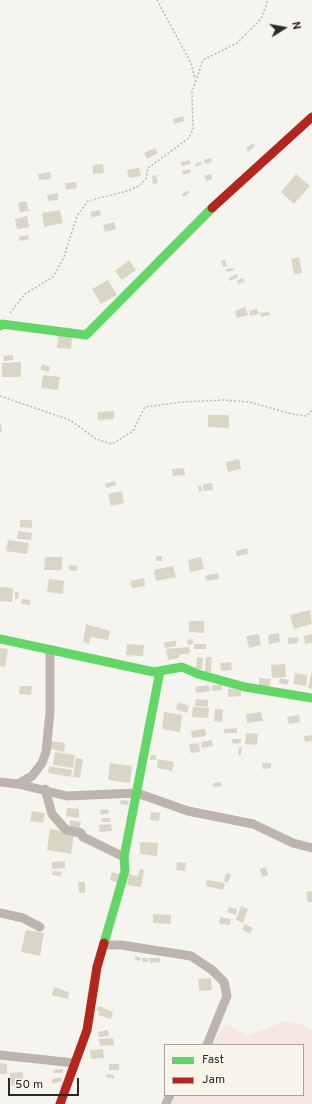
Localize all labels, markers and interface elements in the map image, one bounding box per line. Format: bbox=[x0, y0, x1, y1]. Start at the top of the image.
north arrow bbox=[264, 8, 304, 48]
text: N bbox=[288, 20, 303, 31]
legend bbox=[164, 1044, 304, 1096]
text: Fast bbox=[202, 1052, 224, 1068]
scale bar bbox=[10, 1070, 81, 1096]
text: Jam bbox=[202, 1072, 225, 1088]
text: 50 m bbox=[15, 1077, 43, 1093]

